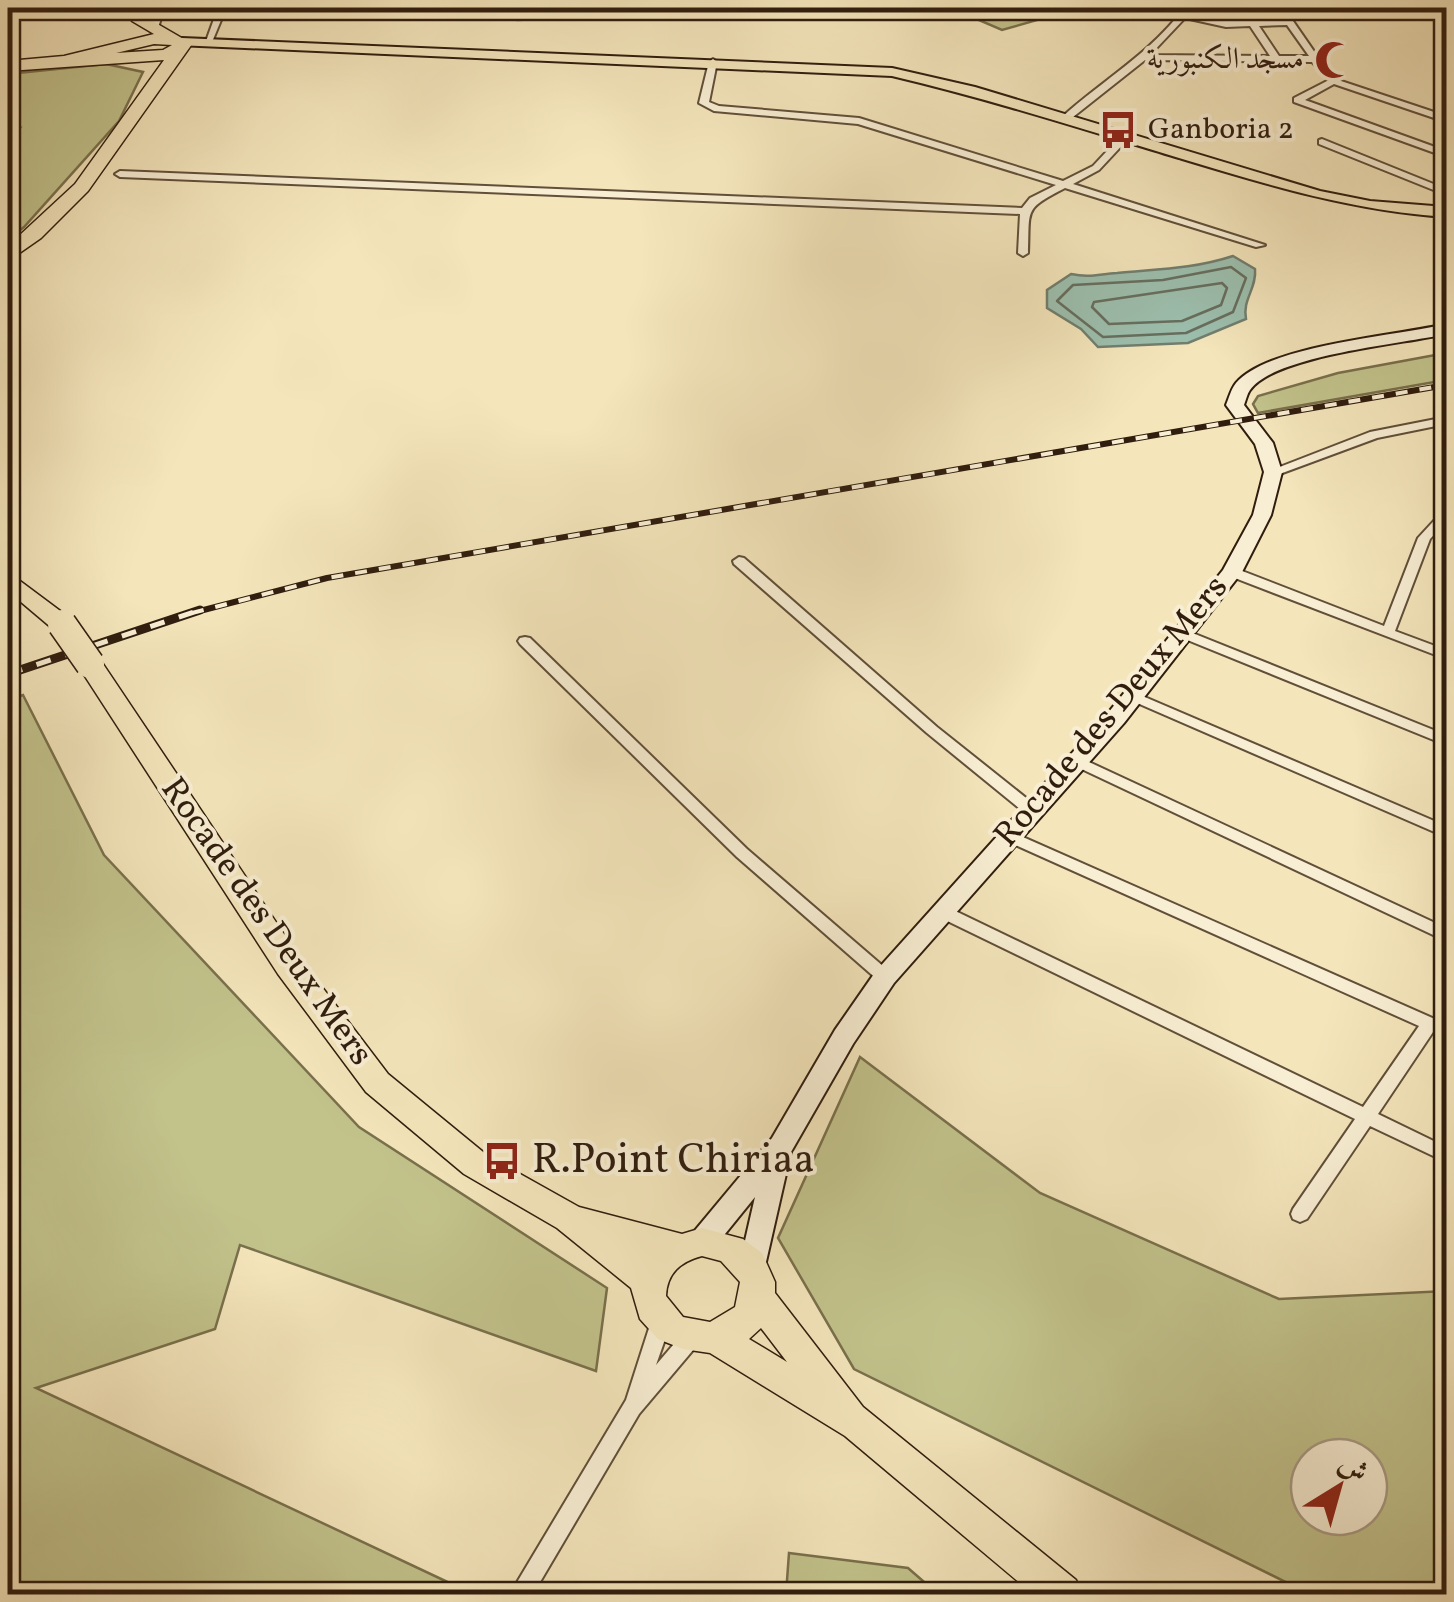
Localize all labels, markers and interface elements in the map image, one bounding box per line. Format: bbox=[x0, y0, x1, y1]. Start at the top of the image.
place label: مسجد الكنبورية bbox=[1147, 39, 1304, 81]
mosque icon: مسجد الكنبورية bbox=[1313, 39, 1355, 81]
bus stop icon: Ganboria 2 bbox=[1097, 109, 1139, 151]
place label: Ganboria 2 bbox=[1148, 109, 1294, 151]
street label: Rocade des Deux Mers bbox=[984, 566, 1240, 858]
street label: Rocade des Deux Mers bbox=[148, 768, 384, 1076]
place label: R.Point Chiriaa bbox=[532, 1132, 815, 1191]
bus stop icon: R.Point Chiriaa bbox=[481, 1140, 523, 1182]
north arrow bbox=[1289, 1437, 1389, 1537]
text: ش bbox=[1330, 1445, 1375, 1493]

